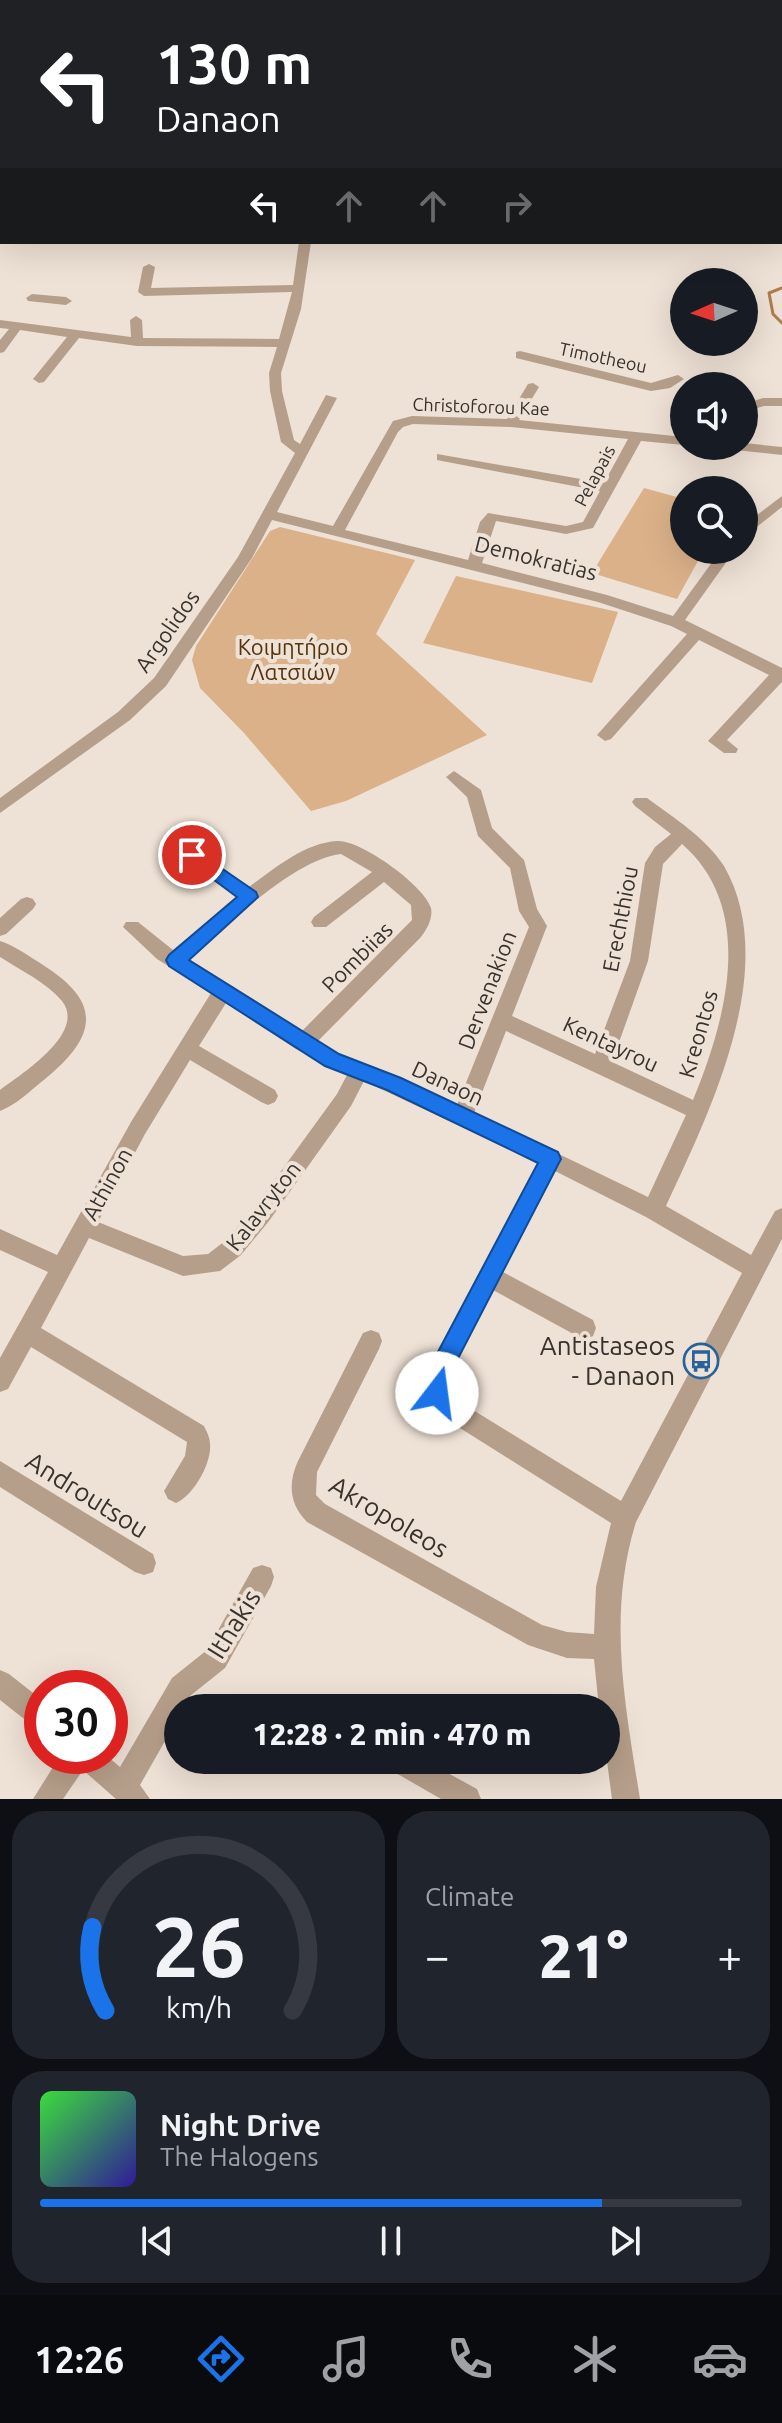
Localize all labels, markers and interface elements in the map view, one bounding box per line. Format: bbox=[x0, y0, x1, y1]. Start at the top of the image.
icon: left bbox=[24, 32, 128, 136]
text: 130 m bbox=[156, 32, 312, 95]
text: Danaon bbox=[156, 98, 281, 139]
icon: left bbox=[243, 184, 287, 228]
icon: ahead bbox=[327, 184, 371, 228]
icon: ahead bbox=[411, 184, 455, 228]
icon: right bbox=[495, 184, 539, 228]
north arrow bbox=[670, 268, 758, 356]
map controls bbox=[670, 268, 758, 564]
street label: Timotheou bbox=[558, 338, 649, 376]
button: sound bbox=[670, 372, 758, 460]
street label: Christoforou Kae bbox=[412, 394, 550, 418]
street label: Pelapais bbox=[570, 441, 619, 510]
button: search bbox=[670, 476, 758, 564]
street label: Demokratias bbox=[472, 530, 600, 585]
street label: Argolidos bbox=[129, 585, 204, 677]
park label: Κοιμητήριο Λατσιών bbox=[238, 634, 348, 684]
pin bbox=[158, 821, 226, 889]
icon: arrive bbox=[170, 833, 214, 877]
street label: Erechthiou bbox=[597, 864, 642, 974]
street label: Pombiias bbox=[316, 916, 397, 997]
street label: Dervenakion bbox=[452, 927, 521, 1053]
street label: Kreontos bbox=[673, 987, 722, 1081]
street label: Kentayrou bbox=[560, 1011, 663, 1076]
street label: Danaon bbox=[408, 1055, 488, 1110]
street label: Athinon bbox=[77, 1143, 137, 1224]
street label: Kalavryton bbox=[220, 1156, 305, 1255]
place label: Antistaseos - Danaon bbox=[540, 1331, 675, 1390]
bus stop icon: Antistaseos - Danaon bbox=[682, 1342, 720, 1380]
position arrow bbox=[395, 1351, 479, 1435]
street label: Androutsou bbox=[21, 1446, 154, 1544]
street label: Akropoleos bbox=[325, 1470, 454, 1563]
street label: Ithakis bbox=[201, 1584, 266, 1664]
speed limit sign: 30 bbox=[24, 1670, 128, 1774]
text: 12:28 · 2 min · 470 m bbox=[253, 1717, 531, 1751]
text: Climate bbox=[425, 1882, 514, 1911]
text: 26 bbox=[152, 1899, 245, 1993]
text: 21° bbox=[539, 1922, 628, 1989]
text: − bbox=[425, 1931, 450, 1980]
text: + bbox=[717, 1931, 742, 1980]
text: km/h bbox=[166, 1991, 232, 2023]
text: Night Drive bbox=[160, 2108, 321, 2142]
text: The Halogens bbox=[160, 2142, 319, 2171]
icon: previous bbox=[135, 2219, 179, 2263]
icon: pause bbox=[369, 2219, 413, 2263]
icon: next bbox=[603, 2219, 647, 2263]
icon: directions bbox=[193, 2331, 249, 2387]
icon: music bbox=[318, 2331, 374, 2387]
icon: phone bbox=[442, 2331, 498, 2387]
icon: climate bbox=[567, 2331, 623, 2387]
icon: car bbox=[692, 2331, 748, 2387]
text: 12:26 bbox=[34, 2339, 124, 2380]

